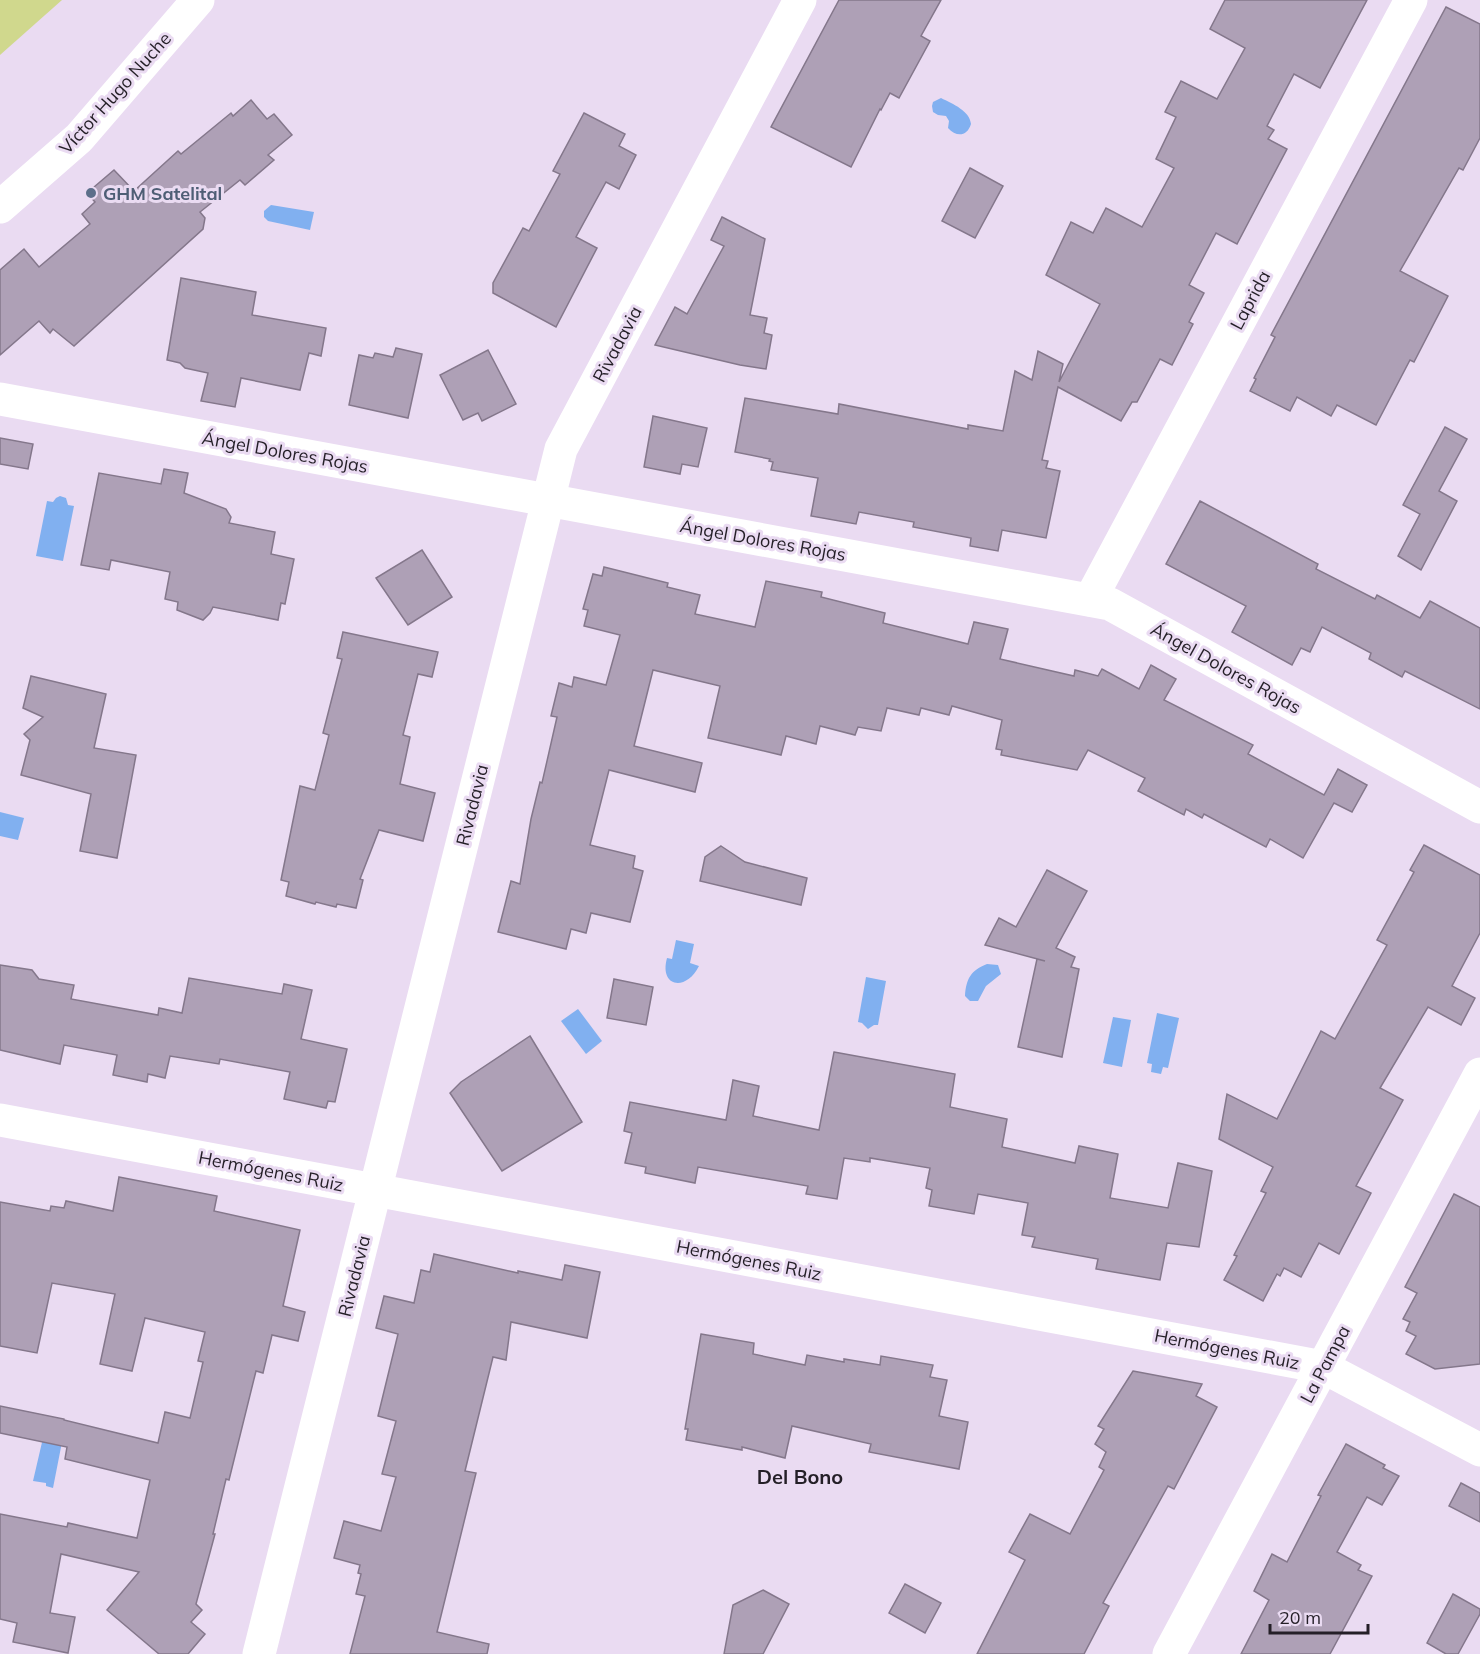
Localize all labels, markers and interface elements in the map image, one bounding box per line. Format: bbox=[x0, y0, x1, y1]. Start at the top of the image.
street label: Víctor Hugo Nuche bbox=[54, 27, 176, 159]
place label: GHM Satelital bbox=[103, 182, 222, 205]
marker: GHM Satelital bbox=[84, 186, 98, 200]
street label: Laprida bbox=[1225, 266, 1275, 334]
street label: Rivadavia bbox=[587, 302, 647, 386]
street label: Ángel Dolores Rojas bbox=[200, 426, 370, 478]
street label: Ángel Dolores Rojas bbox=[678, 514, 848, 566]
street label: Ángel Dolores Rojas bbox=[1147, 617, 1305, 719]
street label: Rivadavia bbox=[451, 762, 493, 848]
street label: Hermógenes Ruiz bbox=[197, 1146, 345, 1196]
street label: Rivadavia bbox=[333, 1233, 375, 1319]
street label: Hermógenes Ruiz bbox=[675, 1235, 823, 1285]
street label: La Pampa bbox=[1295, 1321, 1355, 1407]
street label: Hermógenes Ruiz bbox=[1153, 1324, 1301, 1374]
district label: Del Bono bbox=[757, 1464, 843, 1489]
scale bar bbox=[1270, 1597, 1368, 1635]
text: 20 m bbox=[1279, 1606, 1321, 1629]

